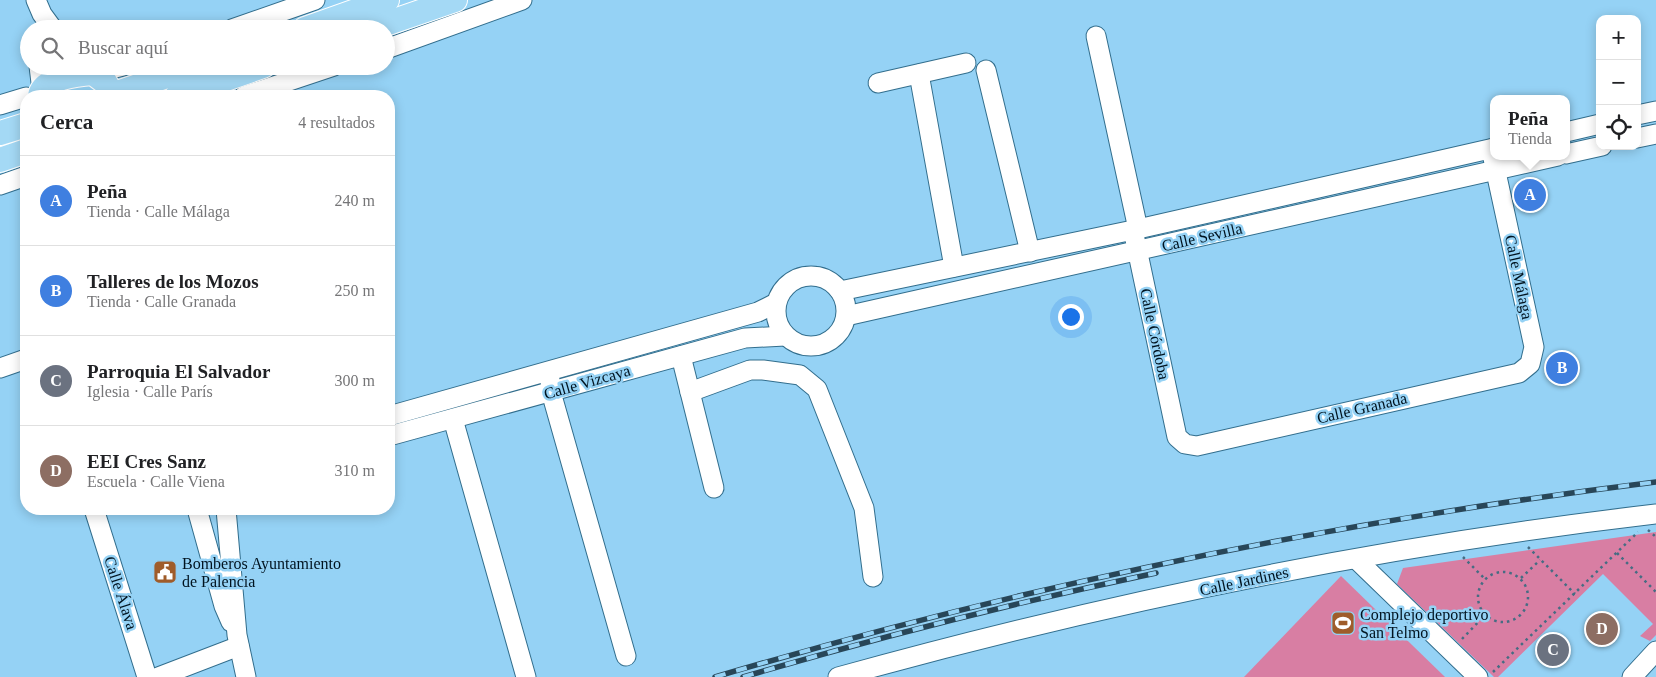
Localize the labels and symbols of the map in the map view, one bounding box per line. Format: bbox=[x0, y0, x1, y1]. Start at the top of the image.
pin: A bbox=[1514, 176, 1546, 214]
street label: Calle Sevilla bbox=[1160, 219, 1244, 255]
street label: Calle Málaga bbox=[1501, 233, 1536, 321]
street label: Calle Córdoba bbox=[1137, 287, 1173, 381]
your location bbox=[1058, 304, 1084, 330]
pin: B bbox=[1546, 349, 1578, 387]
street label: Calle Vizcaya bbox=[542, 362, 632, 403]
street label: Calle Granada bbox=[1315, 389, 1409, 427]
street label: Calle Álava bbox=[101, 554, 142, 632]
place label: Bomberos Ayuntamiento de Palencia bbox=[182, 555, 341, 590]
public building icon: Bomberos Ayuntamiento de Palencia bbox=[152, 559, 178, 585]
street label: Calle Jardines bbox=[1198, 563, 1290, 599]
place label: Complejo deportivo San Telmo bbox=[1360, 606, 1488, 641]
sports icon: Complejo deportivo San Telmo bbox=[1330, 610, 1356, 636]
pin: D bbox=[1586, 610, 1618, 648]
pin: C bbox=[1537, 631, 1569, 669]

